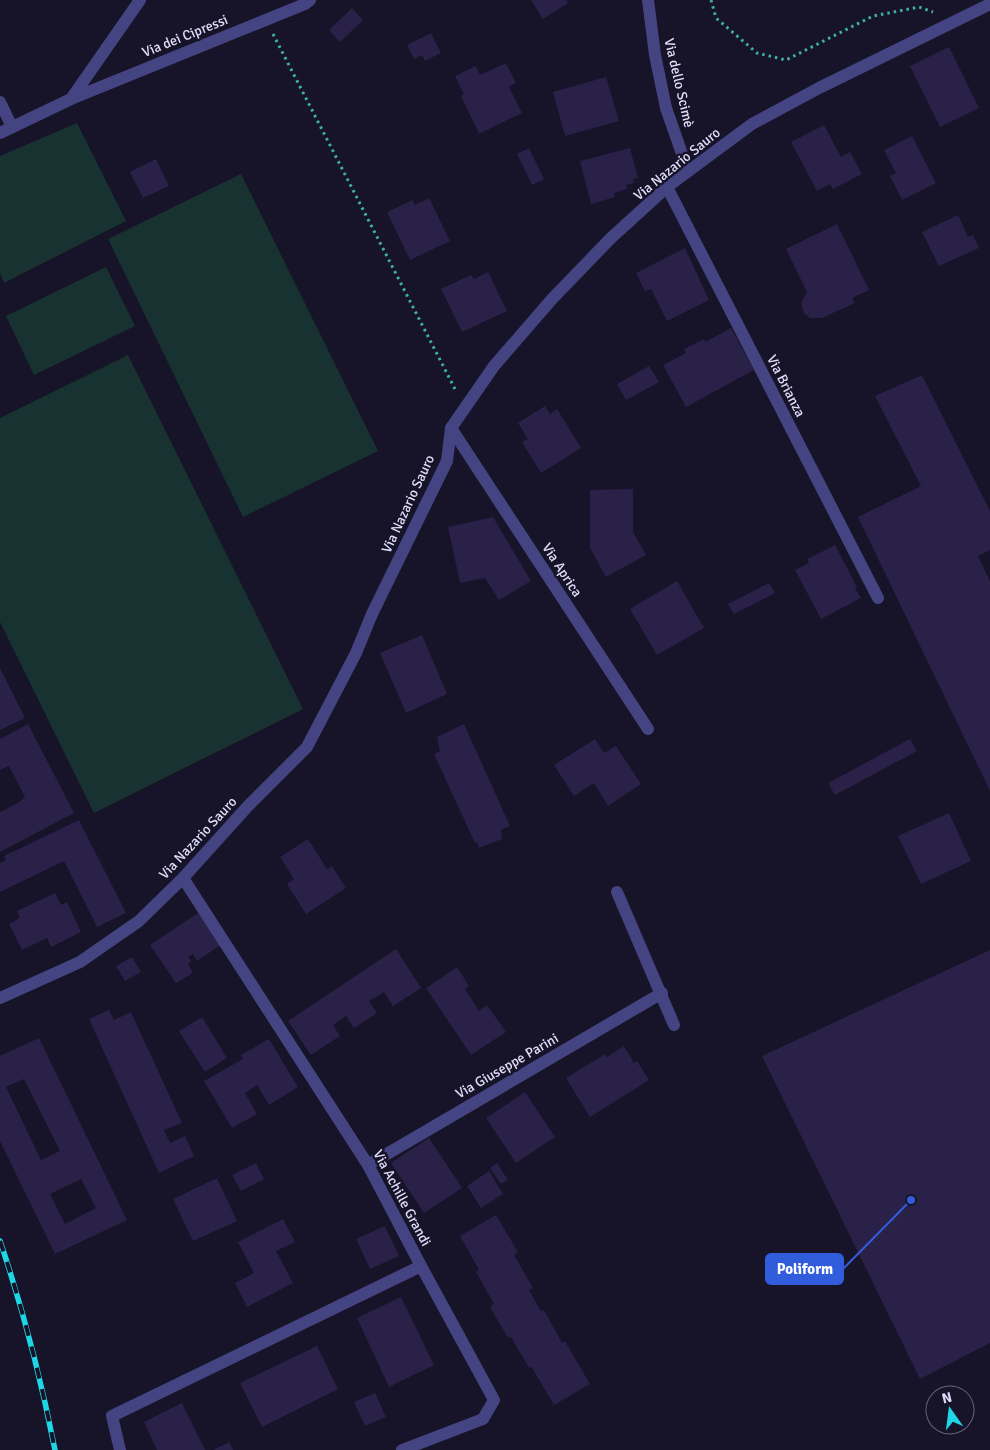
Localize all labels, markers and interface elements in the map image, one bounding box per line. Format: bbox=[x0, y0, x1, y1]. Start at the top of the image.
street label: Via dei Cipressi bbox=[140, 11, 230, 61]
street label: Via dello Scimè bbox=[660, 37, 698, 129]
street label: Via Nazario Sauro bbox=[630, 124, 724, 204]
street label: Via Brianza bbox=[763, 352, 809, 420]
street label: Via Nazario Sauro bbox=[378, 452, 438, 556]
street label: Via Aprica bbox=[538, 540, 586, 600]
street label: Via Nazario Sauro bbox=[156, 793, 240, 883]
street label: Via Giuseppe Parini bbox=[453, 1030, 561, 1102]
street label: Via Achille Grandi bbox=[370, 1147, 434, 1249]
callout: Poliform bbox=[766, 1254, 843, 1284]
text: Poliform bbox=[777, 1260, 833, 1278]
north arrow bbox=[925, 1385, 975, 1435]
text: N bbox=[940, 1388, 954, 1407]

